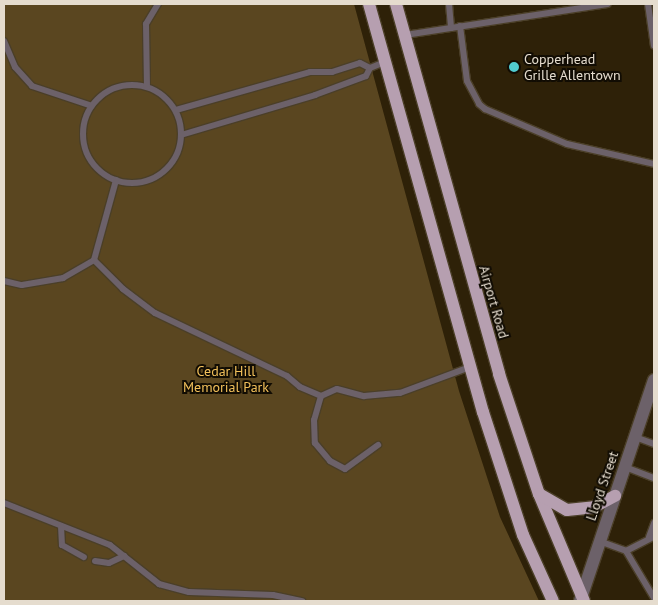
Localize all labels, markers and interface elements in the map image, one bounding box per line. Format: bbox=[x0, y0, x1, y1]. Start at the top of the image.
place label: Copperhead Grille Allentown bbox=[524, 51, 621, 84]
marker: Copperhead Grille Allentown bbox=[508, 61, 520, 73]
street label: Airport Road bbox=[476, 264, 512, 340]
park label: Cedar Hill Memorial Park bbox=[183, 363, 269, 396]
street label: Lloyd Street bbox=[582, 449, 622, 523]

